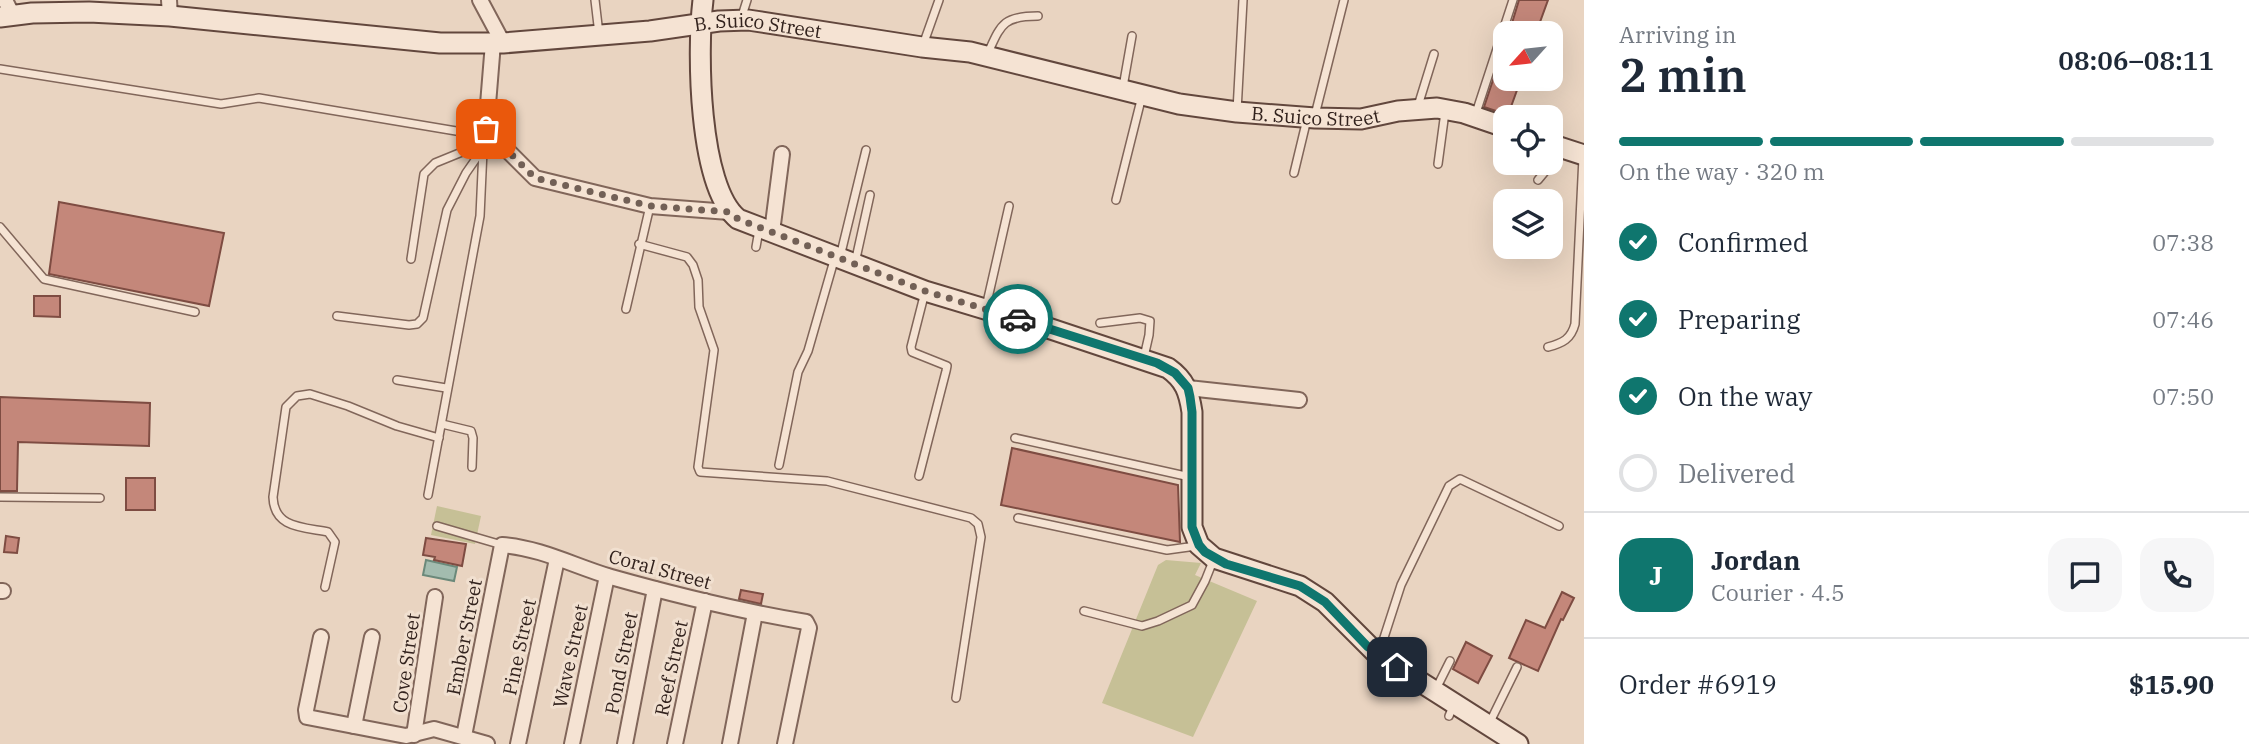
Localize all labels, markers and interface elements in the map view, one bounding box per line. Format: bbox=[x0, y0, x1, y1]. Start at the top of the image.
street label: B. Suico Street bbox=[692, 8, 824, 43]
text: Arriving in bbox=[1619, 19, 1736, 49]
north arrow bbox=[1493, 21, 1563, 91]
map controls bbox=[1493, 21, 1563, 259]
text: 08:06–08:11 bbox=[2058, 43, 2214, 77]
text: 2 min bbox=[1619, 45, 1747, 105]
pin bbox=[456, 99, 516, 159]
street label: B. Suico Street bbox=[1250, 101, 1382, 131]
button: locate bbox=[1493, 105, 1563, 175]
icon: bag bbox=[467, 110, 505, 148]
text: On the way · 320 m bbox=[1619, 156, 1825, 186]
button: layers bbox=[1493, 189, 1563, 259]
icon: check bbox=[1619, 223, 1657, 261]
text: Confirmed bbox=[1678, 225, 1809, 259]
text: 07:38 bbox=[2152, 227, 2214, 257]
courier bbox=[983, 284, 1053, 354]
icon: car bbox=[999, 300, 1037, 338]
icon: check bbox=[1619, 300, 1657, 338]
text: Preparing bbox=[1678, 302, 1800, 336]
text: 07:46 bbox=[2152, 304, 2214, 334]
icon: check bbox=[1619, 377, 1657, 415]
text: On the way bbox=[1678, 379, 1812, 413]
text: 07:50 bbox=[2152, 381, 2214, 411]
text: Delivered bbox=[1678, 456, 1795, 490]
button: chat bbox=[2048, 538, 2122, 612]
button: phone bbox=[2140, 538, 2214, 612]
text: Jordan bbox=[1711, 543, 1801, 577]
street label: Coral Street bbox=[606, 544, 714, 594]
text: J bbox=[1649, 558, 1663, 592]
street label: Ember Street bbox=[441, 576, 487, 697]
text: Courier · 4.5 bbox=[1711, 577, 1845, 607]
street label: Pine Street bbox=[497, 596, 541, 697]
street label: Wave Street bbox=[547, 602, 593, 710]
street label: Pond Street bbox=[599, 610, 643, 716]
street label: Cove Street bbox=[387, 611, 425, 714]
street label: Reef Street bbox=[649, 618, 693, 718]
pin bbox=[1367, 637, 1427, 697]
icon: home bbox=[1378, 648, 1416, 686]
text: Order #6919 bbox=[1619, 667, 1777, 701]
text: $15.90 bbox=[2129, 667, 2214, 701]

